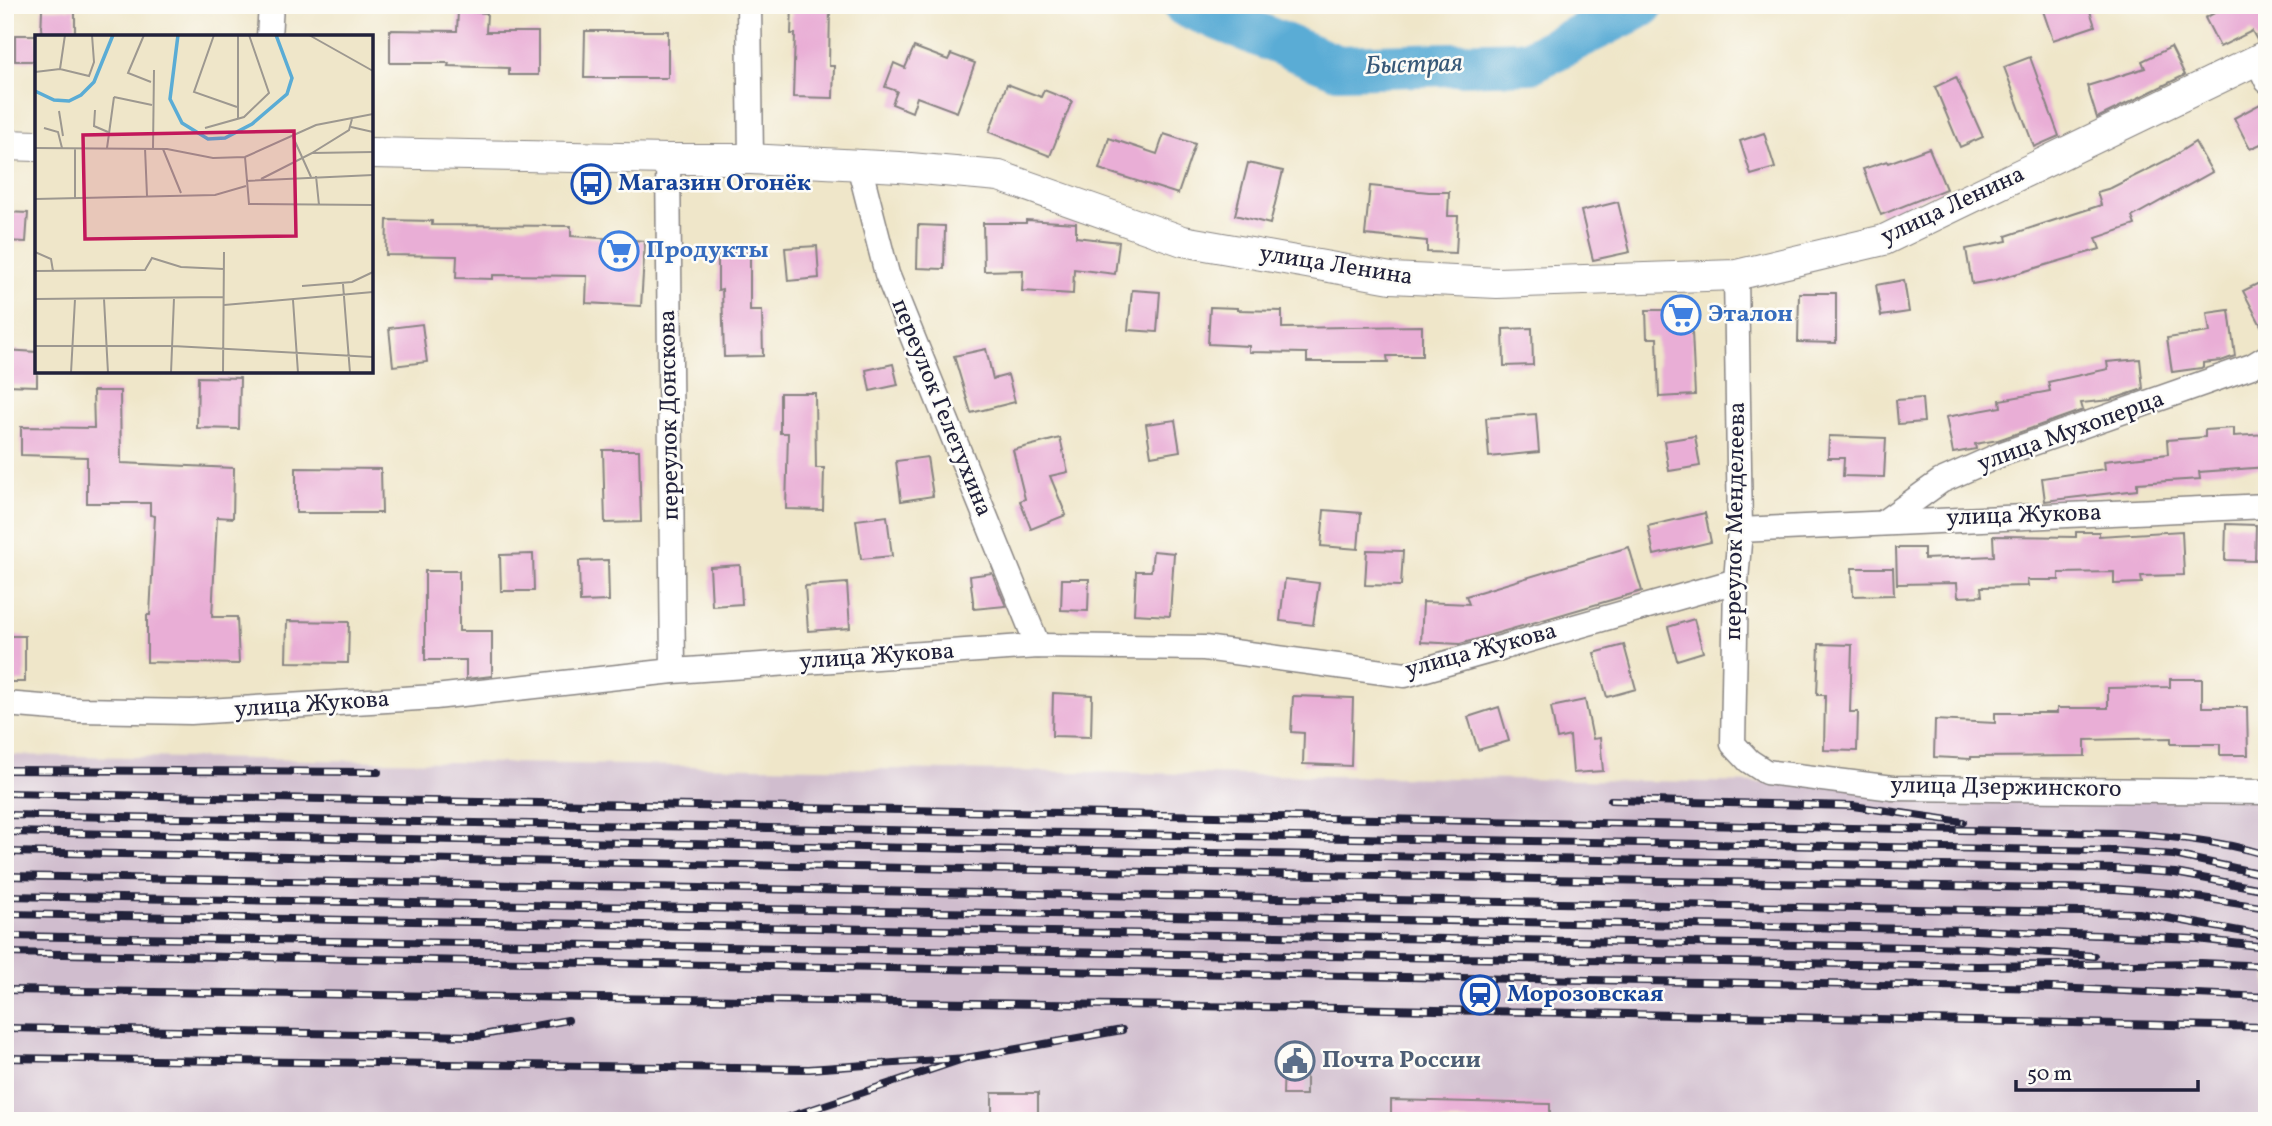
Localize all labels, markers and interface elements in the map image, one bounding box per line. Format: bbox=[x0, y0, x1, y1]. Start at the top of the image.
inset map bbox=[35, 35, 373, 373]
water label: Быстрая bbox=[1365, 45, 1463, 85]
street label: улица Ленина bbox=[1876, 158, 2030, 254]
bus stop icon: Магазин Огонёк bbox=[570, 163, 612, 205]
place label: Магазин Огонёк bbox=[618, 167, 811, 201]
supermarket icon: Продукты bbox=[598, 230, 640, 272]
place label: Продукты bbox=[646, 234, 769, 268]
street label: улица Ленина bbox=[1257, 237, 1415, 295]
street label: переулок Гелетухина bbox=[882, 294, 1000, 522]
supermarket icon: Эталон bbox=[1660, 294, 1702, 336]
place label: Эталон bbox=[1708, 298, 1793, 332]
street label: переулок Донскова bbox=[651, 309, 689, 521]
street label: улица Мухоперца bbox=[1973, 382, 2169, 482]
street label: переулок Менделеева bbox=[1717, 401, 1755, 641]
street label: улица Жукова bbox=[1946, 496, 2102, 536]
street label: улица Жукова bbox=[1401, 614, 1561, 688]
street label: улица Жукова bbox=[798, 635, 956, 679]
street label: улица Жукова bbox=[233, 683, 391, 727]
street label: улица Дзержинского bbox=[1890, 769, 2122, 807]
station icon: Морозовская bbox=[1459, 974, 1501, 1016]
place label: Морозовская bbox=[1507, 978, 1664, 1012]
public building icon: Почта России bbox=[1274, 1040, 1316, 1082]
place label: Почта России bbox=[1322, 1044, 1481, 1078]
scale bar bbox=[2016, 1049, 2198, 1093]
text: 50 m bbox=[2027, 1060, 2072, 1089]

